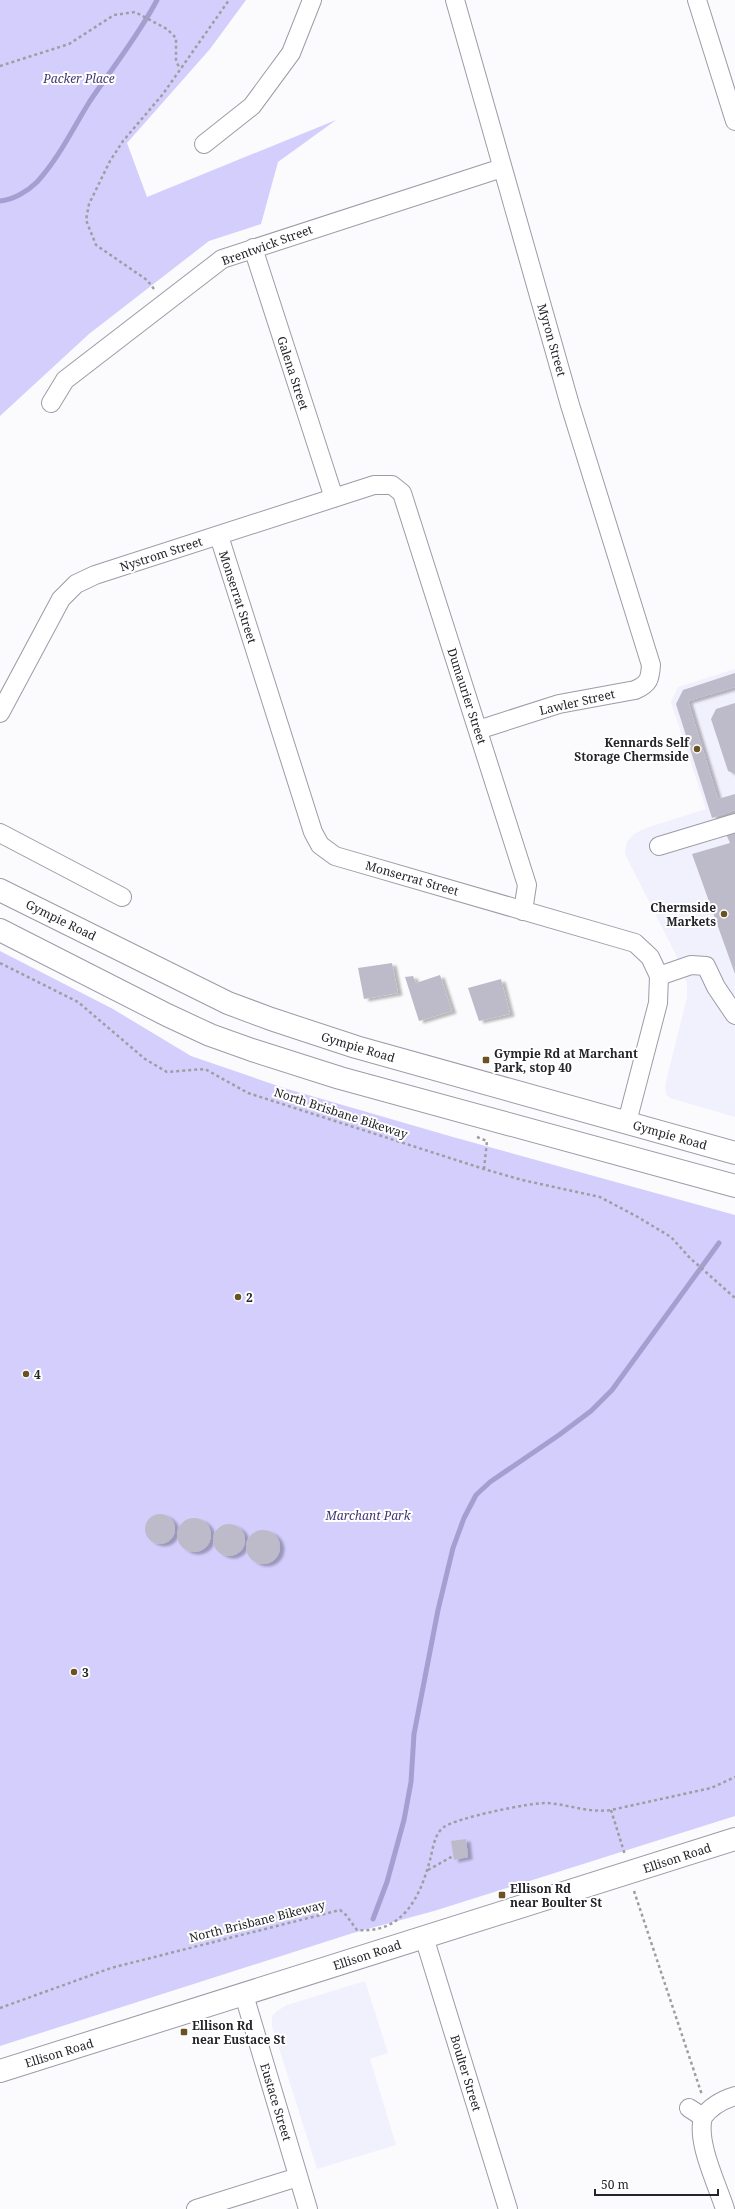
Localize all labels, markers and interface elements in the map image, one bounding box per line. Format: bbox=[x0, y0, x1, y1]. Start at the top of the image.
park label: Packer Place bbox=[42, 70, 115, 87]
street label: Brentwick Street bbox=[219, 221, 315, 269]
street label: Myron Street bbox=[533, 302, 571, 378]
street label: Galena Street bbox=[273, 334, 313, 412]
street label: Nystrom Street bbox=[117, 533, 205, 575]
street label: Monserrat Street bbox=[215, 549, 261, 645]
street label: Dumaurier Street bbox=[443, 646, 491, 746]
street label: Lawler Street bbox=[538, 685, 616, 719]
place label: Kennards Self Storage Chermside bbox=[574, 734, 690, 765]
marker: Kennards Self Storage Chermside bbox=[692, 744, 702, 754]
street label: Monserrat Street bbox=[363, 857, 461, 899]
street label: Gympie Road bbox=[23, 896, 100, 945]
place label: Chermside Markets bbox=[650, 899, 716, 930]
marker: Chermside Markets bbox=[719, 909, 729, 919]
street label: Gympie Road bbox=[319, 1028, 398, 1066]
place label: Gympie Rd at Marchant Park, stop 40 bbox=[494, 1045, 638, 1076]
marker: Gympie Rd at Marchant Park, stop 40 bbox=[481, 1055, 491, 1065]
street label: North Brisbane Bikeway bbox=[272, 1083, 410, 1143]
street label: Gympie Road bbox=[631, 1116, 710, 1154]
place label: 2 bbox=[246, 1289, 253, 1306]
marker: 2 bbox=[233, 1292, 243, 1302]
place label: 4 bbox=[34, 1366, 41, 1383]
marker: 4 bbox=[21, 1369, 31, 1379]
park label: Marchant Park bbox=[324, 1507, 412, 1524]
place label: 3 bbox=[82, 1664, 89, 1681]
marker: 3 bbox=[69, 1667, 79, 1677]
street label: Ellison Road bbox=[641, 1839, 714, 1877]
place label: Ellison Rd near Boulter St bbox=[510, 1880, 602, 1911]
marker: Ellison Rd near Boulter St bbox=[497, 1890, 507, 1900]
street label: North Brisbane Bikeway bbox=[187, 1896, 327, 1946]
street label: Ellison Road bbox=[331, 1936, 404, 1974]
place label: Ellison Rd near Eustace St bbox=[192, 2017, 285, 2048]
marker: Ellison Rd near Eustace St bbox=[179, 2027, 189, 2037]
street label: Boulter Street bbox=[446, 2033, 486, 2113]
street label: Ellison Road bbox=[23, 2034, 96, 2071]
street label: Eustace Street bbox=[256, 2061, 296, 2143]
scale bar bbox=[595, 2171, 718, 2197]
text: 50 m bbox=[601, 2176, 629, 2193]

